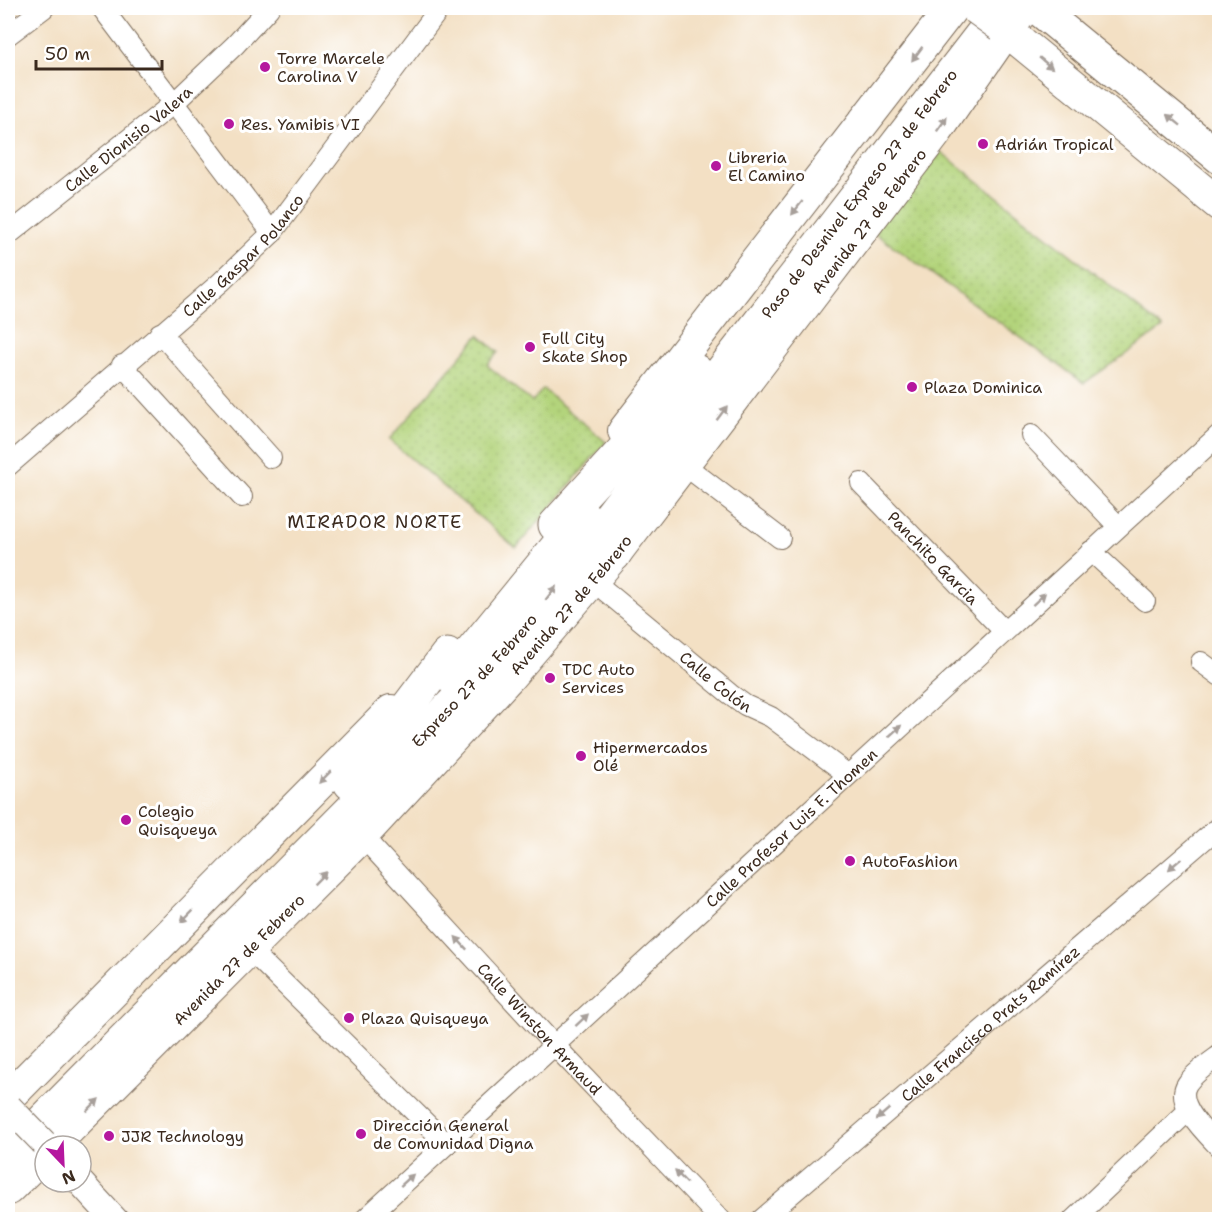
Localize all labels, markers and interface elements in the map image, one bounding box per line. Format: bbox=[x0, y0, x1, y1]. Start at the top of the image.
scale bar bbox=[36, 33, 162, 71]
text: 50 m bbox=[45, 42, 90, 66]
one-way arrow bbox=[911, 46, 923, 62]
place label: Torre Marcele Carolina V bbox=[277, 48, 385, 87]
one-way arrow bbox=[1038, 57, 1054, 70]
marker: Torre Marcele Carolina V bbox=[258, 60, 272, 74]
street label: Paso de Desnivel Expreso 27 de Febrero bbox=[757, 65, 962, 323]
street label: Calle Dionisio Valera bbox=[60, 81, 197, 197]
place label: Res. Yamibis VI bbox=[241, 114, 360, 135]
one-way arrow bbox=[1166, 114, 1182, 127]
one-way arrow bbox=[936, 116, 947, 132]
marker: Res. Yamibis VI bbox=[222, 117, 236, 131]
place label: Adrián Tropical bbox=[995, 134, 1114, 155]
marker: Adrián Tropical bbox=[976, 137, 990, 151]
street label: Avenida 27 de Febrero bbox=[807, 144, 931, 298]
place label: Libreria El Camino bbox=[728, 147, 805, 186]
marker: Libreria El Camino bbox=[709, 159, 723, 173]
street label: Calle Gaspar Polanco bbox=[178, 190, 309, 322]
one-way arrow bbox=[791, 200, 804, 216]
place label: Full City Skate Shop bbox=[542, 328, 628, 367]
marker: Full City Skate Shop bbox=[523, 340, 537, 354]
place label: Plaza Dominica bbox=[924, 377, 1042, 398]
marker: Plaza Dominica bbox=[905, 380, 919, 394]
one-way arrow bbox=[715, 405, 727, 420]
street label: Panchito Garcia bbox=[883, 507, 983, 609]
district label: MIRADOR NORTE bbox=[287, 510, 463, 534]
street label: Avenida 27 de Febrero bbox=[505, 531, 637, 679]
one-way arrow bbox=[544, 585, 557, 601]
one-way arrow bbox=[1031, 593, 1046, 606]
street label: Expreso 27 de Febrero bbox=[407, 610, 542, 752]
street label: Calle Colón bbox=[675, 647, 755, 717]
place label: TDC Auto Services bbox=[562, 659, 635, 698]
marker: TDC Auto Services bbox=[543, 671, 557, 685]
one-way arrow bbox=[887, 725, 902, 738]
place label: Hipermercados Olé bbox=[593, 737, 708, 776]
street label: Calle Profesor Luis F. Thomen bbox=[701, 744, 882, 912]
marker: Hipermercados Olé bbox=[574, 749, 588, 763]
one-way arrow bbox=[318, 770, 332, 784]
place label: Colegio Quisqueya bbox=[138, 801, 217, 840]
marker: Colegio Quisqueya bbox=[119, 813, 133, 827]
place label: AutoFashion bbox=[862, 851, 958, 872]
marker: AutoFashion bbox=[843, 854, 857, 868]
one-way arrow bbox=[1167, 858, 1183, 871]
one-way arrow bbox=[313, 871, 327, 885]
street label: Avenida 27 de Febrero bbox=[169, 889, 309, 1030]
one-way arrow bbox=[181, 908, 195, 922]
one-way arrow bbox=[454, 936, 468, 951]
street label: Calle Francisco Prats Ramírez bbox=[896, 941, 1084, 1106]
street label: Calle Winston Armaud bbox=[473, 958, 606, 1099]
place label: Plaza Quisqueya bbox=[361, 1008, 489, 1029]
marker: Plaza Quisqueya bbox=[342, 1011, 356, 1025]
one-way arrow bbox=[574, 1014, 589, 1027]
one-way arrow bbox=[86, 1098, 100, 1112]
one-way arrow bbox=[876, 1107, 891, 1120]
place label: Dirección General de Comunidad Digna bbox=[373, 1115, 533, 1154]
place label: JJR Technology bbox=[121, 1126, 244, 1147]
marker: Dirección General de Comunidad Digna bbox=[354, 1127, 368, 1141]
marker: JJR Technology bbox=[102, 1129, 116, 1143]
north arrow bbox=[33, 1134, 93, 1194]
text: N bbox=[59, 1165, 79, 1189]
one-way arrow bbox=[674, 1170, 688, 1185]
one-way arrow bbox=[400, 1173, 415, 1187]

